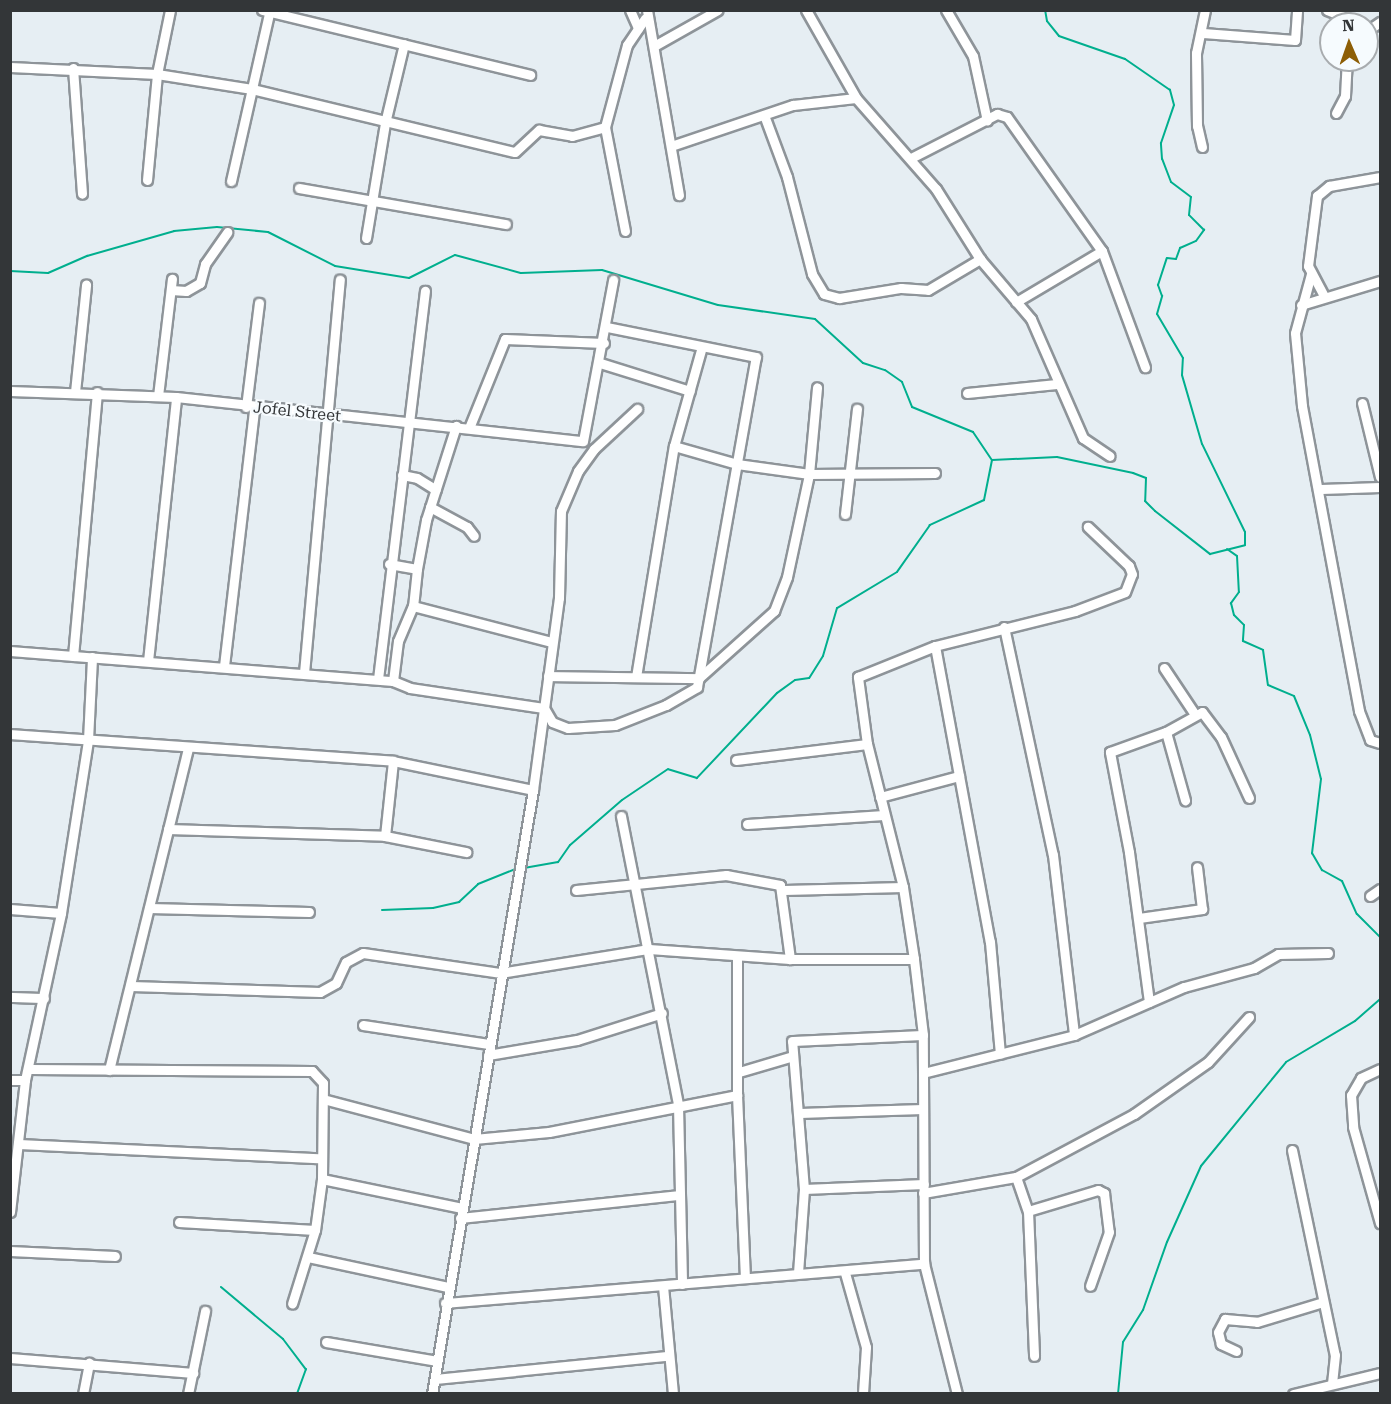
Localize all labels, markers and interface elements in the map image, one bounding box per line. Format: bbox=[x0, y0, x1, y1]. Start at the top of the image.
north arrow bbox=[1319, 12, 1379, 72]
text: N bbox=[1342, 16, 1355, 35]
street label: Jofel Street bbox=[252, 398, 342, 426]

